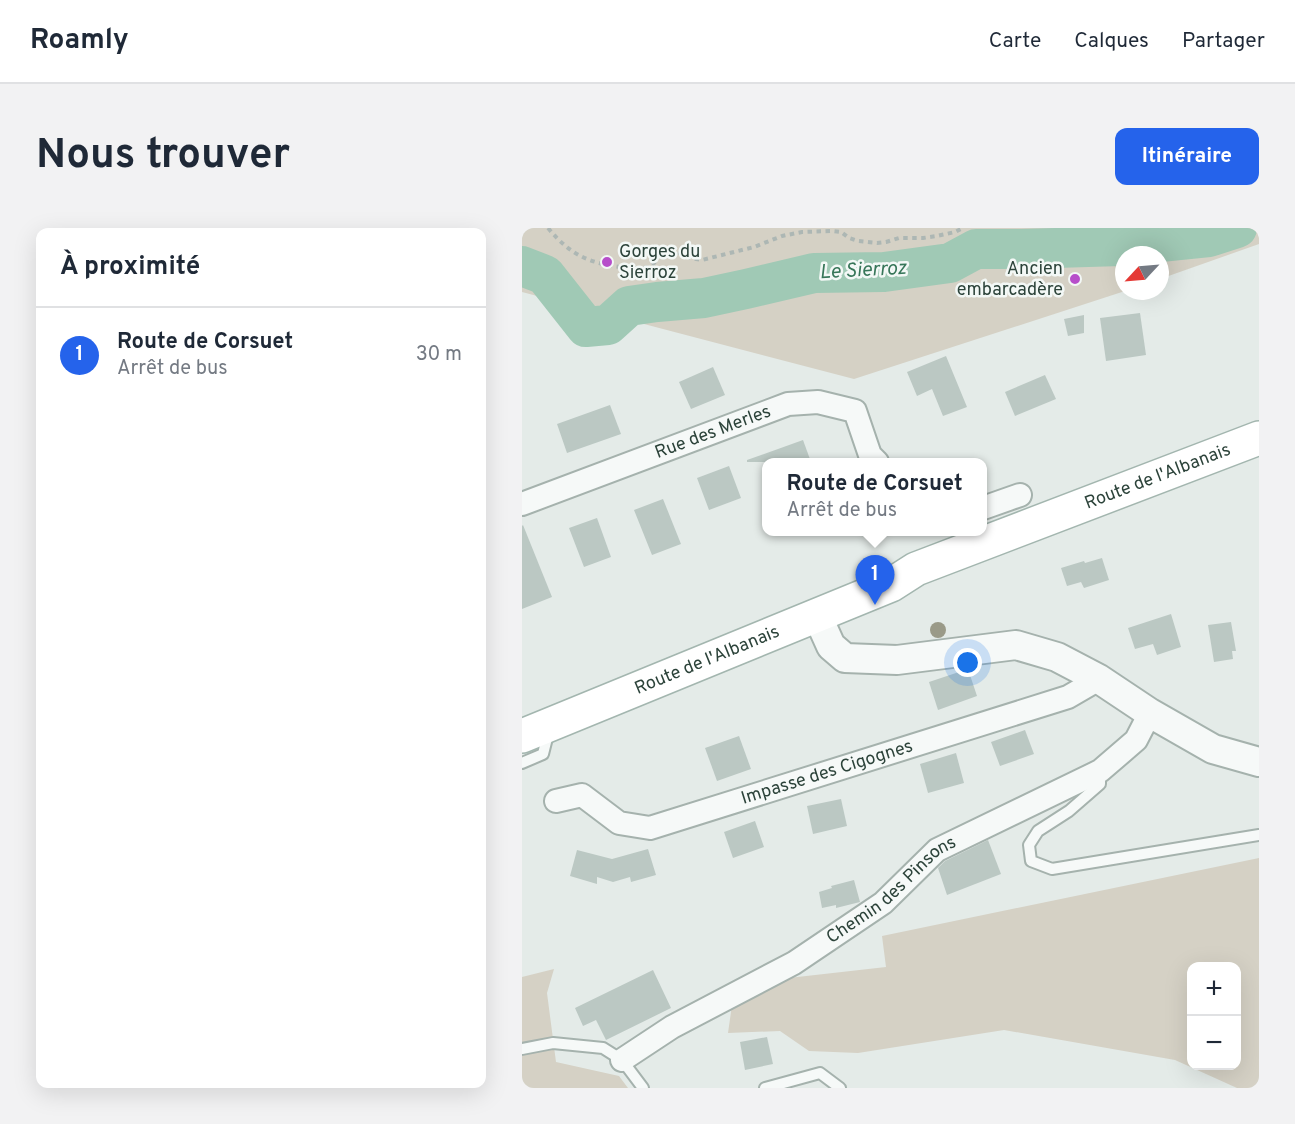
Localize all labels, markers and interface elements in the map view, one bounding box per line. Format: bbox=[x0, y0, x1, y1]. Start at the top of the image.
text: Roamly bbox=[30, 23, 129, 59]
text: Carte bbox=[989, 28, 1041, 55]
text: Calques bbox=[1074, 28, 1149, 55]
text: Partager bbox=[1182, 28, 1265, 55]
button: Itinéraire bbox=[1115, 128, 1259, 185]
text: Nous trouver bbox=[36, 130, 290, 183]
place label: Gorges du Sierroz bbox=[619, 241, 700, 285]
north arrow bbox=[1115, 246, 1169, 300]
text: À proximité bbox=[60, 251, 200, 284]
marker: Gorges du Sierroz bbox=[600, 255, 614, 269]
water label: Le Sierroz bbox=[819, 256, 908, 286]
place label: Ancien embarcadère bbox=[957, 258, 1063, 302]
marker: Ancien embarcadère bbox=[1068, 272, 1082, 286]
text: Route de Corsuet bbox=[117, 329, 293, 356]
text: 1 bbox=[76, 342, 84, 368]
text: 30 m bbox=[416, 342, 462, 368]
text: Arrêt de bus bbox=[117, 356, 228, 382]
street label: Rue des Merles bbox=[652, 400, 774, 464]
street label: Route de l'Albanais bbox=[1081, 438, 1234, 515]
popup bbox=[762, 458, 987, 536]
text: Route de Corsuet bbox=[786, 471, 963, 498]
text: Arrêt de bus bbox=[786, 498, 897, 524]
pin: 1 bbox=[856, 556, 894, 605]
street label: Route de l'Albanais bbox=[631, 620, 783, 700]
your location bbox=[953, 648, 982, 677]
street label: Impasse des Cigognes bbox=[738, 735, 916, 810]
street label: Chemin des Pinsons bbox=[822, 831, 960, 949]
map controls bbox=[1187, 962, 1241, 1070]
button: + bbox=[1187, 962, 1241, 1016]
button: − bbox=[1187, 1016, 1241, 1070]

